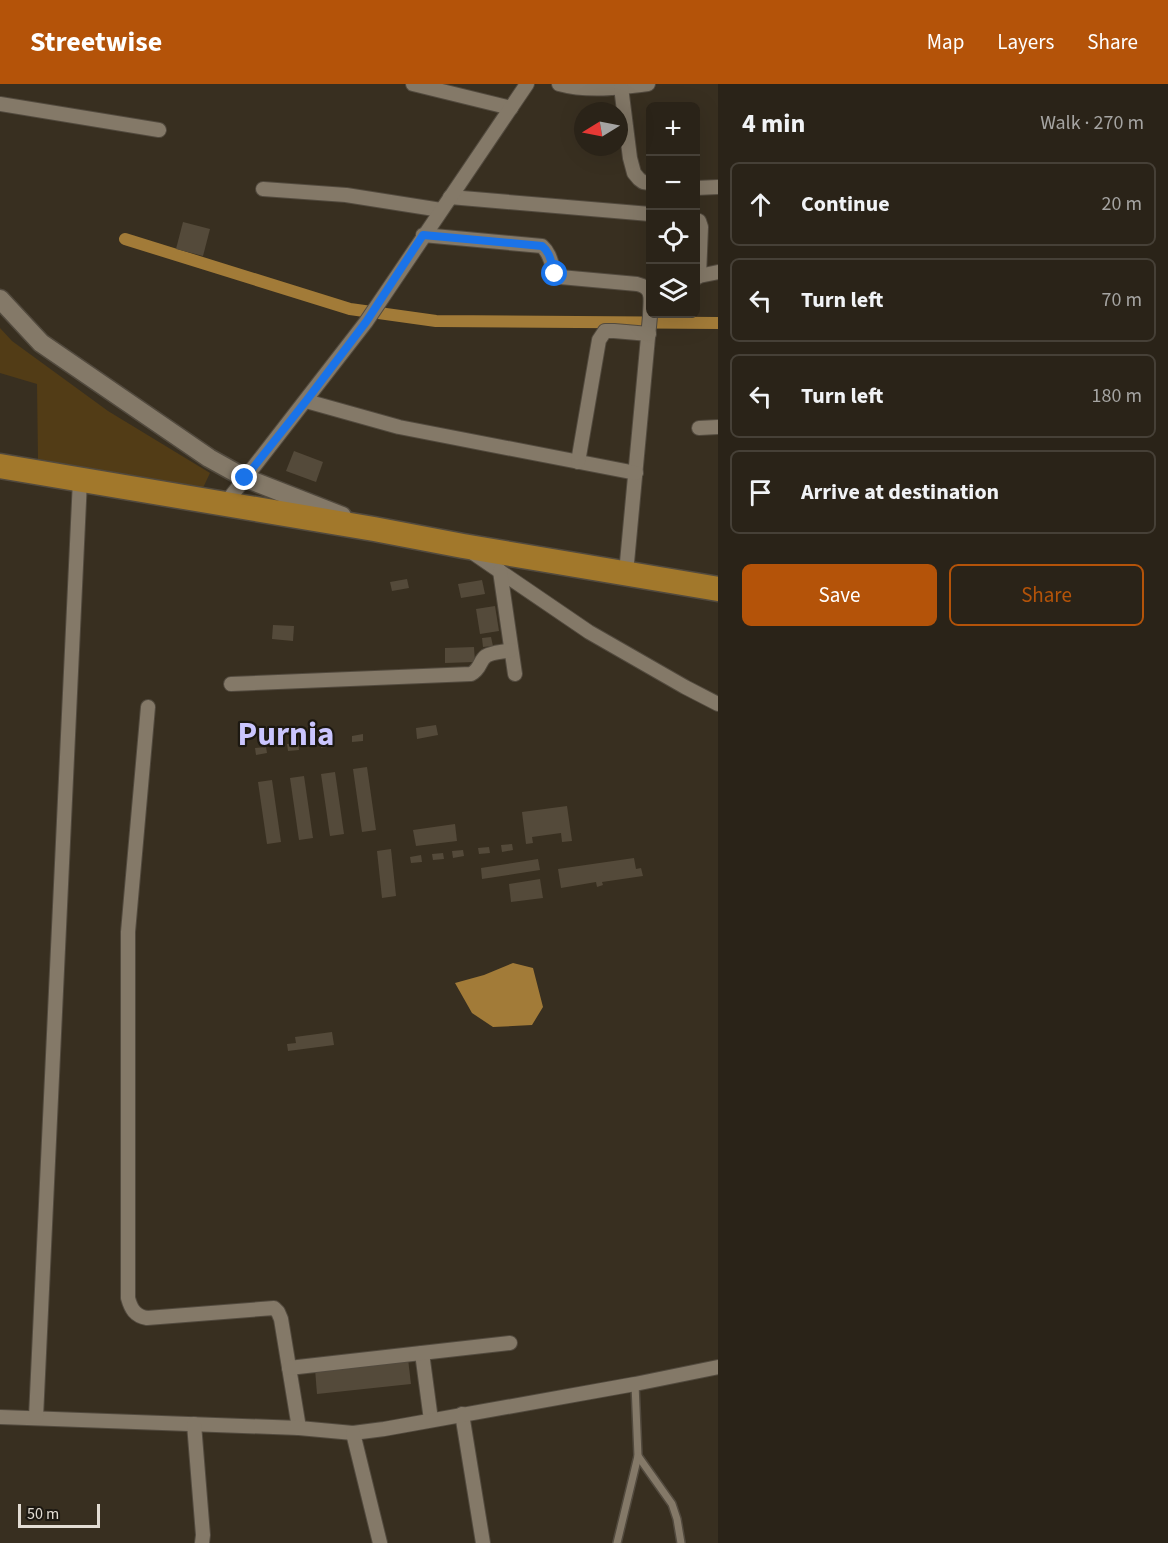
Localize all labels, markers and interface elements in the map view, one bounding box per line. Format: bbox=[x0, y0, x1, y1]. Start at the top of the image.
text: Streetwise bbox=[30, 22, 162, 62]
text: Map bbox=[927, 27, 964, 57]
text: Layers bbox=[997, 27, 1054, 57]
text: Share bbox=[1087, 27, 1138, 57]
north arrow bbox=[574, 102, 628, 156]
map controls bbox=[646, 102, 700, 318]
button: + bbox=[646, 102, 700, 156]
text: 4 min bbox=[742, 105, 805, 142]
text: Walk · 270 m bbox=[1040, 109, 1144, 137]
button: − bbox=[646, 156, 700, 210]
icon: ahead bbox=[744, 188, 777, 221]
text: Continue bbox=[801, 188, 890, 220]
text: 20 m bbox=[1102, 190, 1142, 218]
button: locate bbox=[646, 210, 700, 264]
route start bbox=[541, 260, 567, 286]
button: layers bbox=[646, 264, 700, 318]
icon: left bbox=[744, 284, 777, 317]
text: Turn left bbox=[801, 284, 883, 316]
text: 70 m bbox=[1102, 286, 1142, 314]
icon: left bbox=[744, 380, 777, 413]
text: Turn left bbox=[801, 380, 883, 412]
text: 180 m bbox=[1092, 382, 1142, 410]
route end bbox=[231, 464, 257, 490]
icon: arrive bbox=[744, 476, 777, 509]
text: Arrive at destination bbox=[801, 476, 999, 508]
button: Save bbox=[742, 564, 937, 626]
button: Share bbox=[949, 564, 1144, 626]
district label: Purnia bbox=[238, 711, 334, 758]
scale bar bbox=[18, 1501, 100, 1528]
text: 50 m bbox=[27, 1503, 59, 1525]

